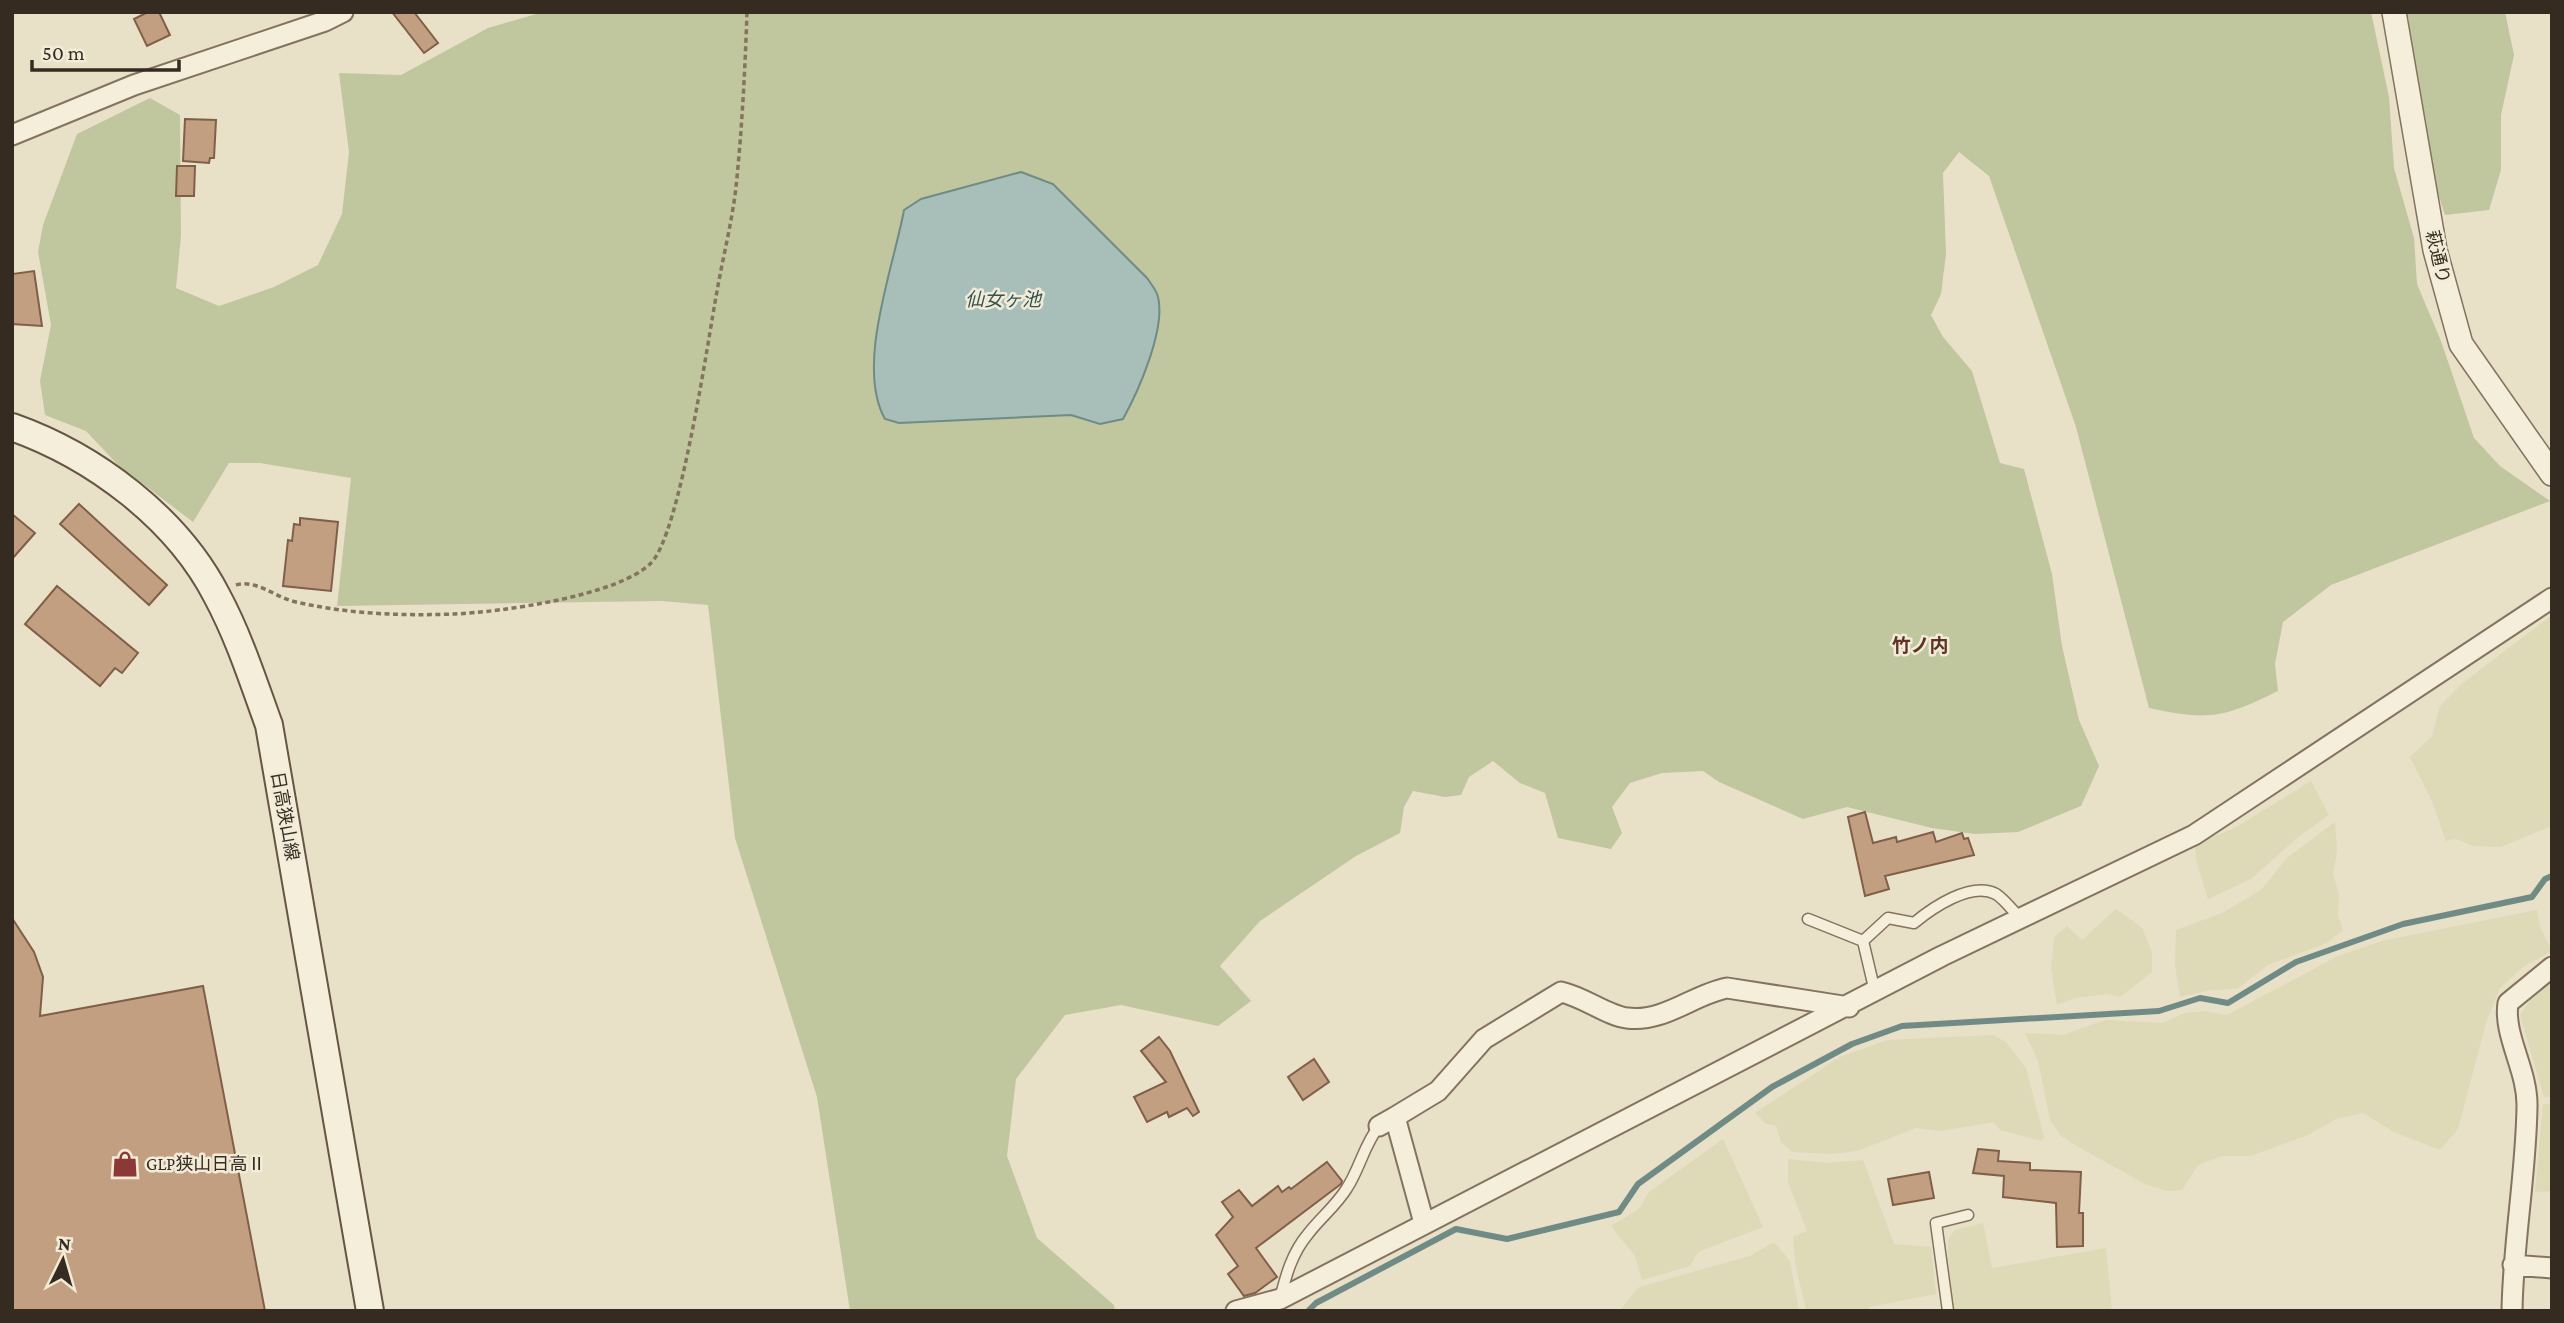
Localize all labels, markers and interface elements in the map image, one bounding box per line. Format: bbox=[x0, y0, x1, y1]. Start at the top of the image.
scale bar bbox=[32, 28, 178, 72]
text: 50 m bbox=[42, 41, 85, 65]
street label: 萩通り bbox=[2422, 228, 2454, 286]
water label: 仙女ヶ池 bbox=[965, 289, 1043, 310]
district label: 竹ノ内 bbox=[1891, 635, 1949, 656]
street label: 日高狭山線 bbox=[267, 770, 303, 862]
shop icon: GLP狭山日高Ⅱ bbox=[110, 1149, 140, 1179]
place label: GLP狭山日高Ⅱ bbox=[146, 1154, 265, 1174]
north arrow bbox=[28, 1225, 98, 1295]
text: N bbox=[57, 1233, 72, 1255]

